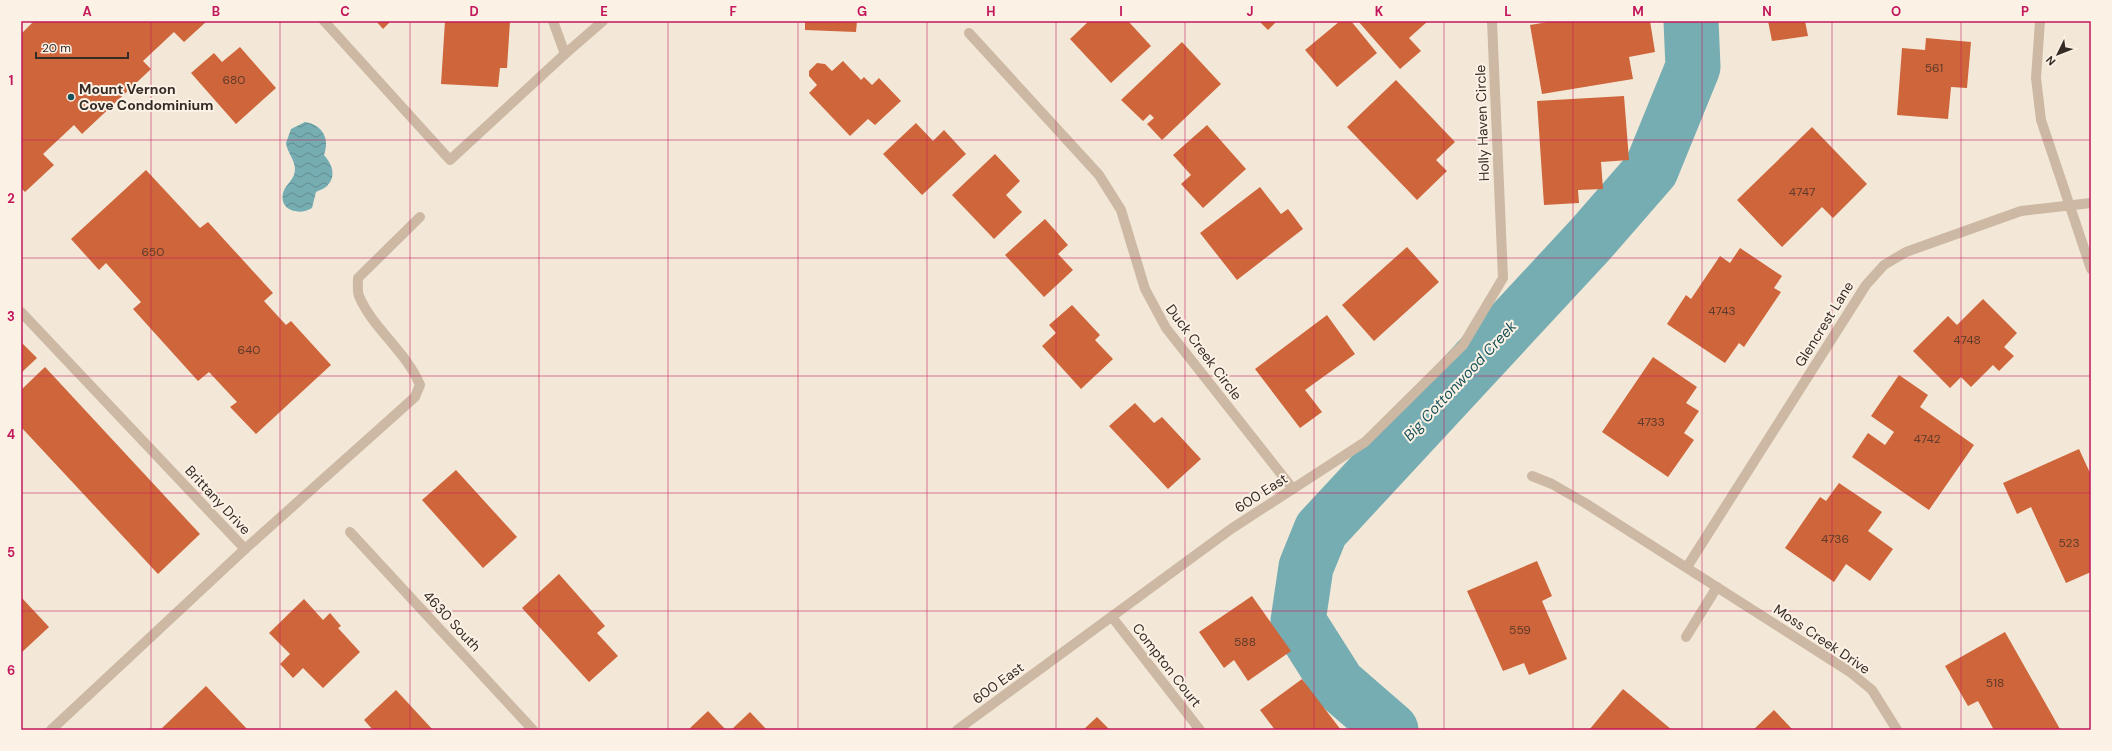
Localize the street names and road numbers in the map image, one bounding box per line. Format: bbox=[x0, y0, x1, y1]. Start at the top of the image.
street label: Holly Haven Circle bbox=[1471, 64, 1493, 182]
street label: Glencrest Lane bbox=[1791, 278, 1857, 370]
street label: Duck Creek Circle bbox=[1162, 300, 1246, 404]
street label: Brittany Drive bbox=[181, 462, 255, 538]
street label: 600 East bbox=[1231, 469, 1291, 517]
street label: 4630 South bbox=[419, 587, 485, 655]
street label: Moss Creek Drive bbox=[1770, 600, 1874, 678]
street label: Compton Court bbox=[1129, 619, 1205, 711]
street label: 600 East bbox=[969, 658, 1027, 708]

